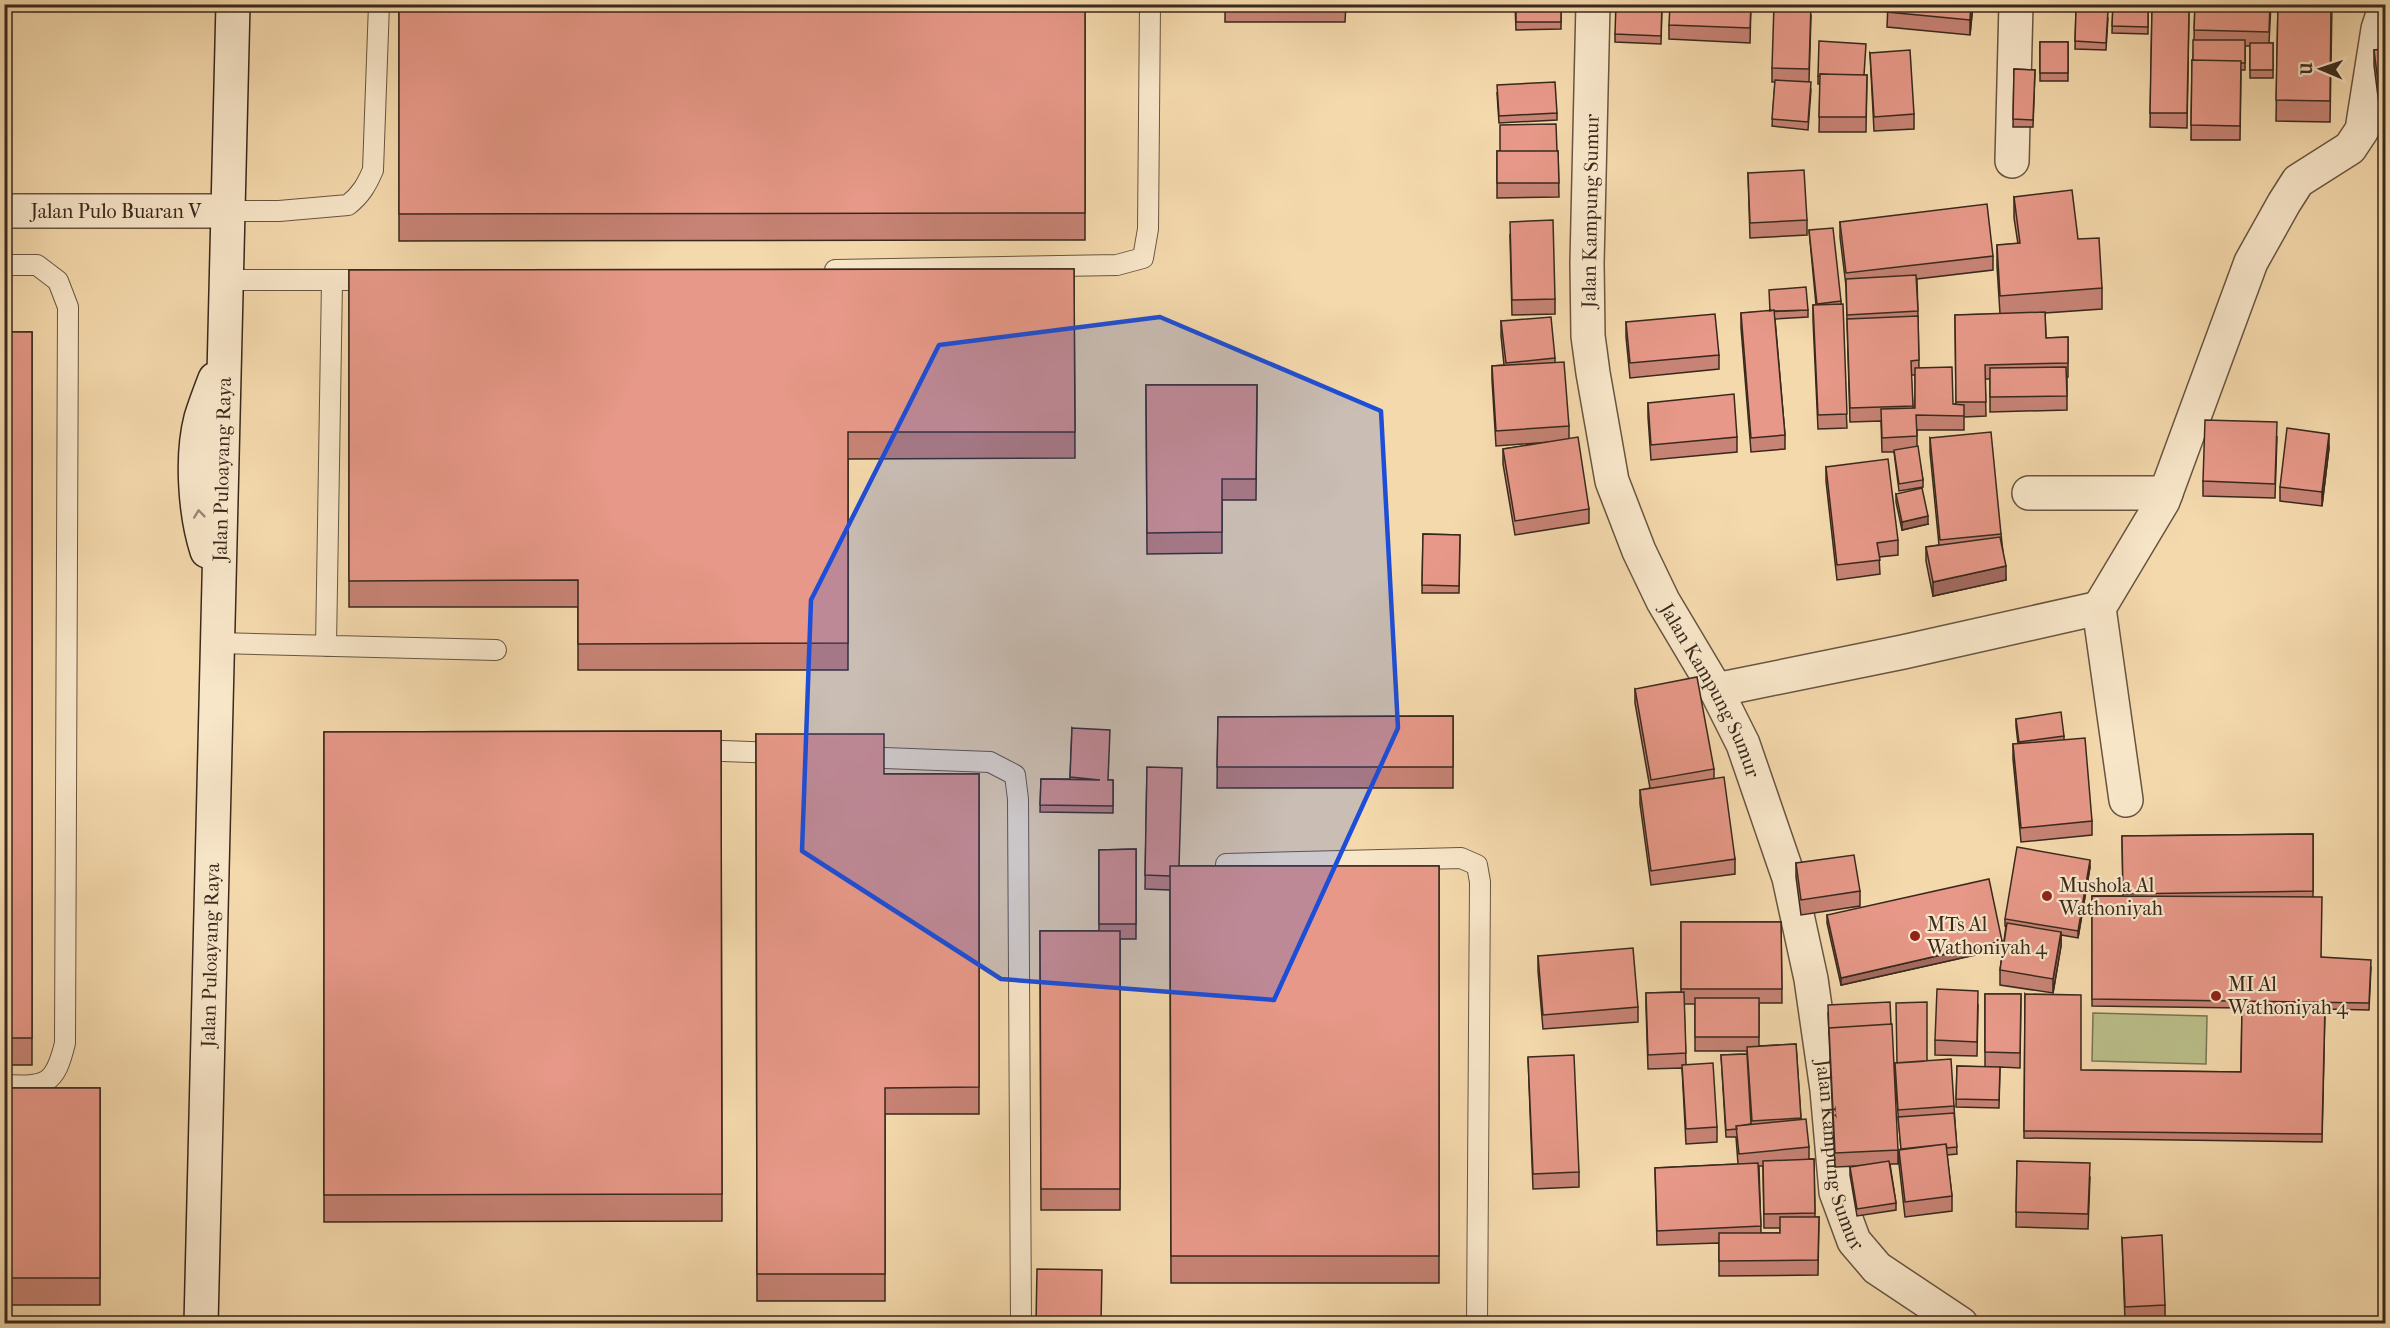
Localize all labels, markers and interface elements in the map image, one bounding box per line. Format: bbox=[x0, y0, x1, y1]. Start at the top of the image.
north arrow bbox=[2291, 39, 2351, 99]
text: U bbox=[2297, 61, 2316, 76]
street label: Jalan Kampung Sumur bbox=[1577, 113, 1604, 310]
street label: Jalan Pulo Buaran V bbox=[29, 200, 202, 223]
street label: Jalan Puloayang Raya bbox=[208, 376, 236, 564]
one-way arrow bbox=[193, 510, 206, 519]
street label: Jalan Kampung Sumur bbox=[1654, 597, 1765, 781]
street label: Jalan Puloayang Raya bbox=[197, 862, 224, 1050]
place label: Mushola Al Wathoniyah bbox=[2058, 874, 2164, 920]
marker: Mushola Al Wathoniyah bbox=[2040, 889, 2054, 903]
place label: MTs Al Wathoniyah 4 bbox=[1926, 913, 2048, 959]
marker: MTs Al Wathoniyah 4 bbox=[1908, 929, 1922, 943]
place label: MI Al Wathoniyah 4 bbox=[2227, 973, 2349, 1019]
marker: MI Al Wathoniyah 4 bbox=[2209, 989, 2223, 1003]
street label: Jalan Kampung Sumur bbox=[1810, 1056, 1868, 1256]

